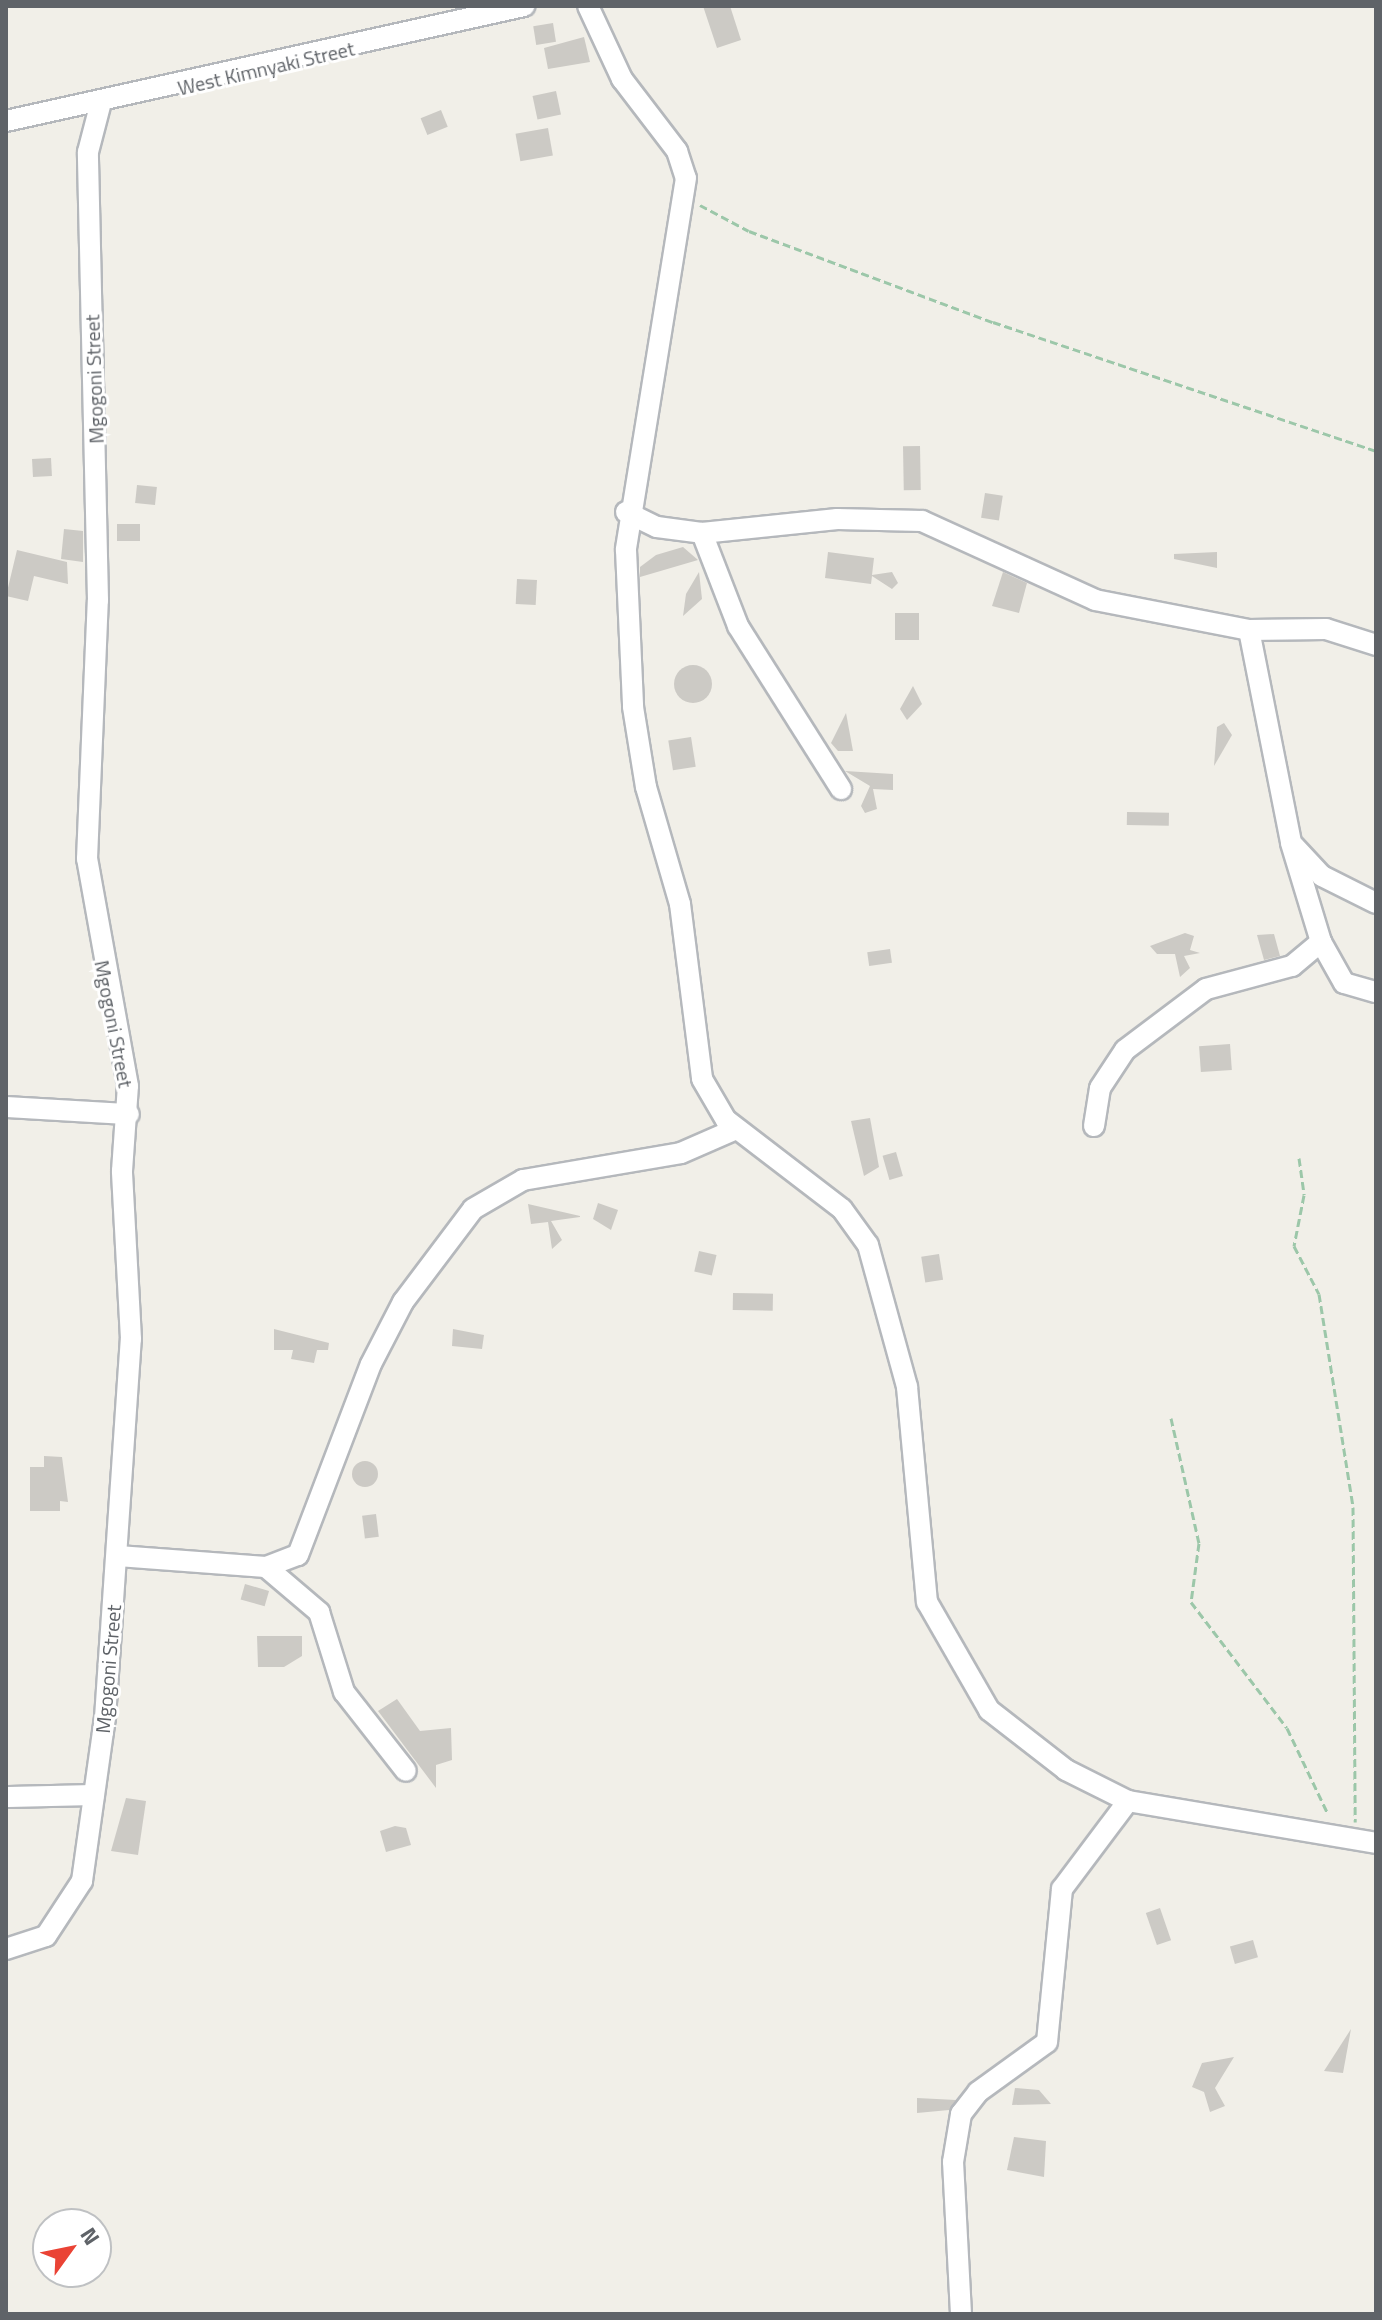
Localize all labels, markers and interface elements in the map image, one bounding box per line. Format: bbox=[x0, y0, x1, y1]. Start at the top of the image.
street label: West Kimnyaki Street bbox=[175, 36, 357, 100]
street label: Mgogoni Street bbox=[80, 314, 108, 444]
street label: Mgogoni Street bbox=[90, 958, 138, 1090]
street label: Mgogoni Street bbox=[90, 1604, 126, 1734]
north arrow bbox=[32, 2208, 112, 2288]
text: N bbox=[72, 2220, 109, 2252]

